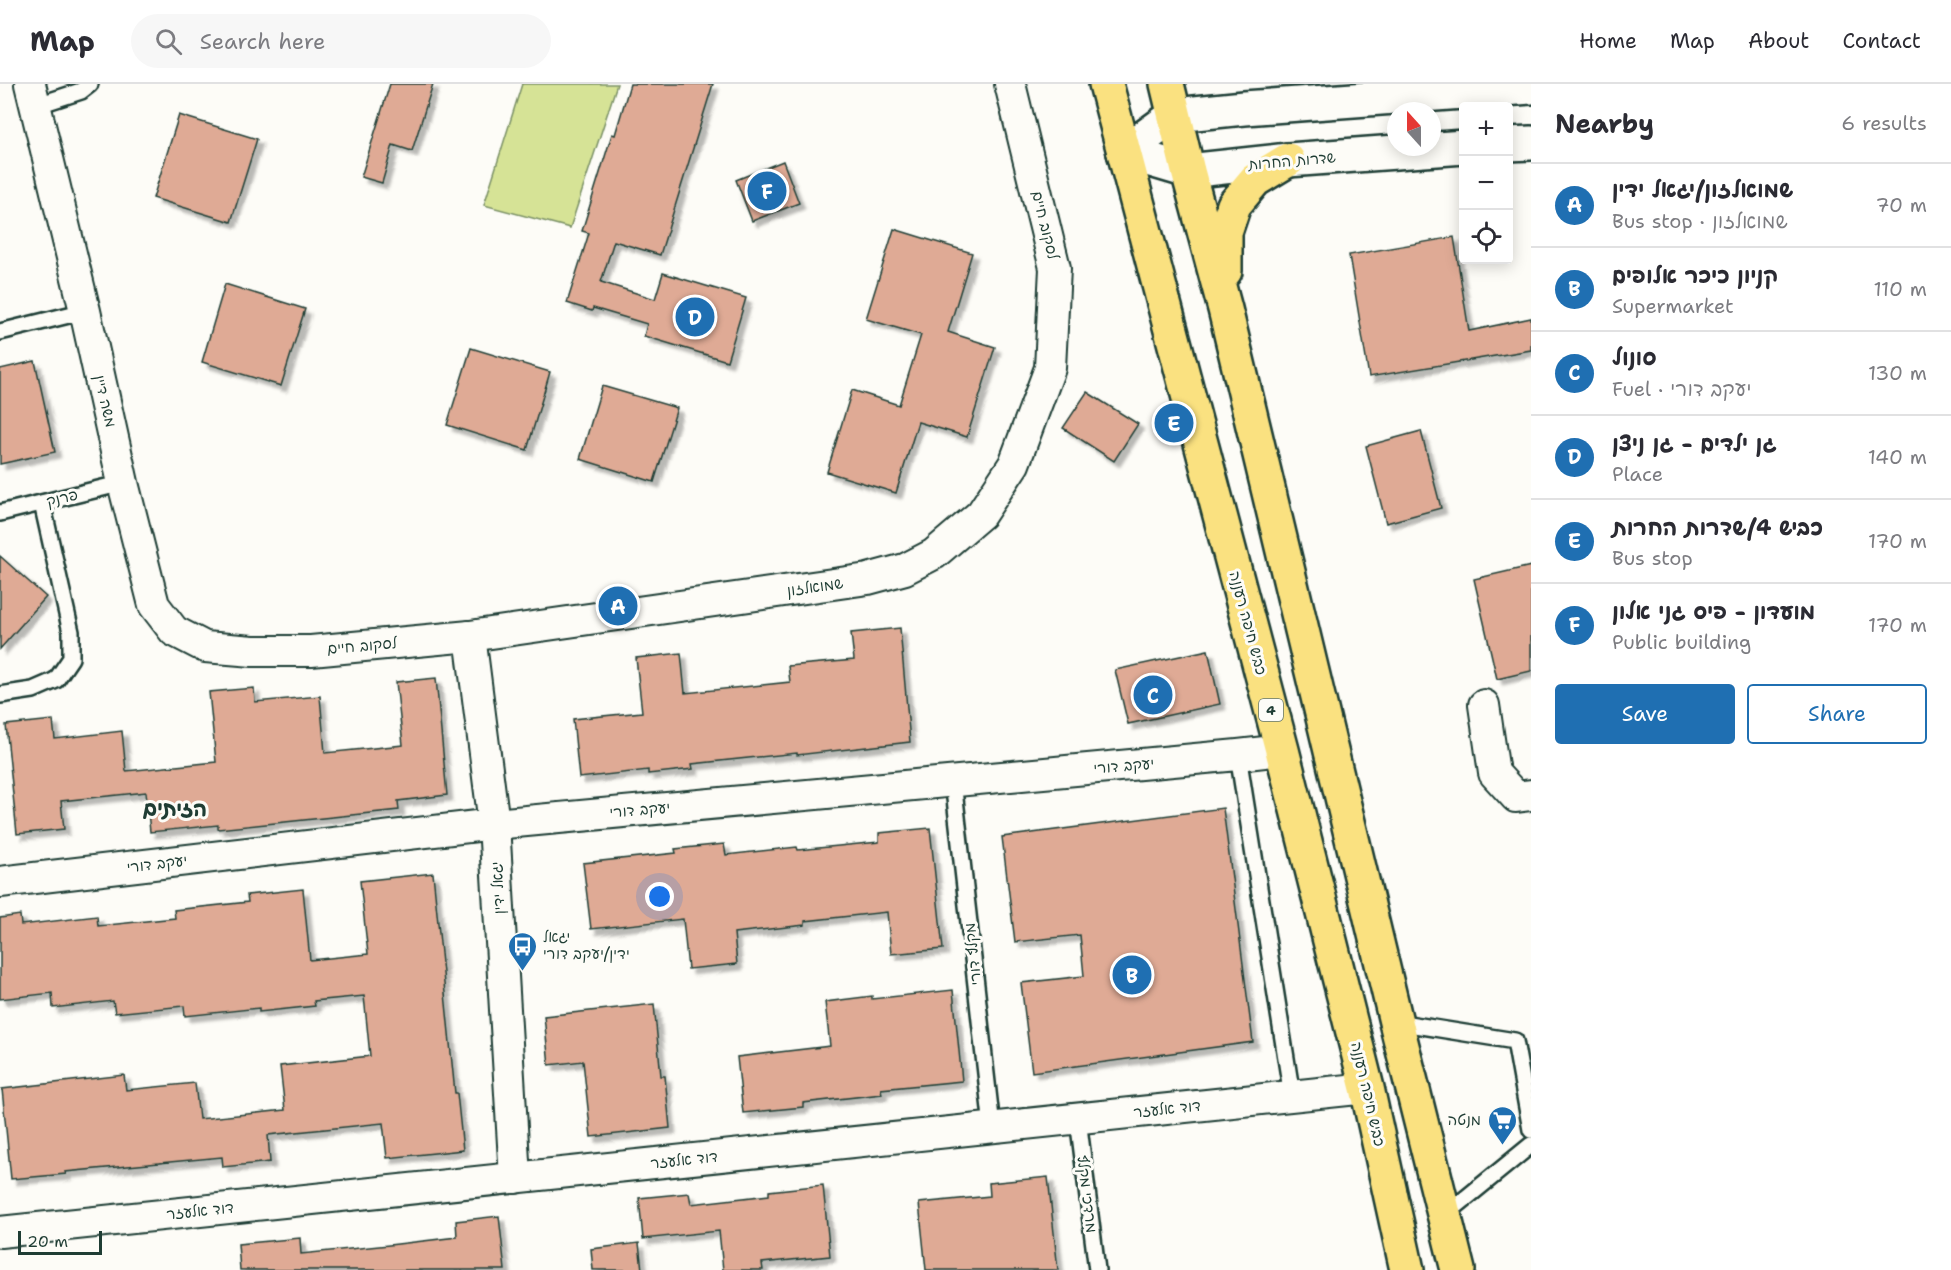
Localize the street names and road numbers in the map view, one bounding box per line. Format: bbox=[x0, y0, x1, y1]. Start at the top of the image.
street label: שדרות החרות bbox=[1246, 147, 1337, 175]
street label: לסקוב חיים bbox=[1027, 189, 1063, 262]
street label: משה דיין bbox=[89, 373, 121, 429]
street label: פרנק bbox=[44, 484, 80, 512]
street label: כביש חיפה רעננה bbox=[1225, 569, 1271, 677]
street label: שמואלזון bbox=[785, 573, 845, 601]
street label: לסקוב חיים bbox=[326, 633, 398, 659]
road number: 4 bbox=[1259, 699, 1283, 721]
street label: יעקב דורי bbox=[1093, 753, 1155, 779]
street label: יעקב דורי bbox=[609, 797, 671, 823]
street label: יעקב דורי bbox=[126, 850, 188, 878]
street label: יגאל ידין bbox=[487, 861, 509, 915]
street label: מקלף דורי bbox=[960, 922, 986, 986]
street label: כביש חיפה רעננה bbox=[1346, 1040, 1390, 1148]
street label: דוד אלעזר bbox=[1132, 1096, 1202, 1122]
street label: דוד אלעזר bbox=[649, 1147, 719, 1173]
street label: מרדכי מקלף bbox=[1072, 1154, 1102, 1234]
street label: דוד אלעזר bbox=[165, 1198, 235, 1224]

